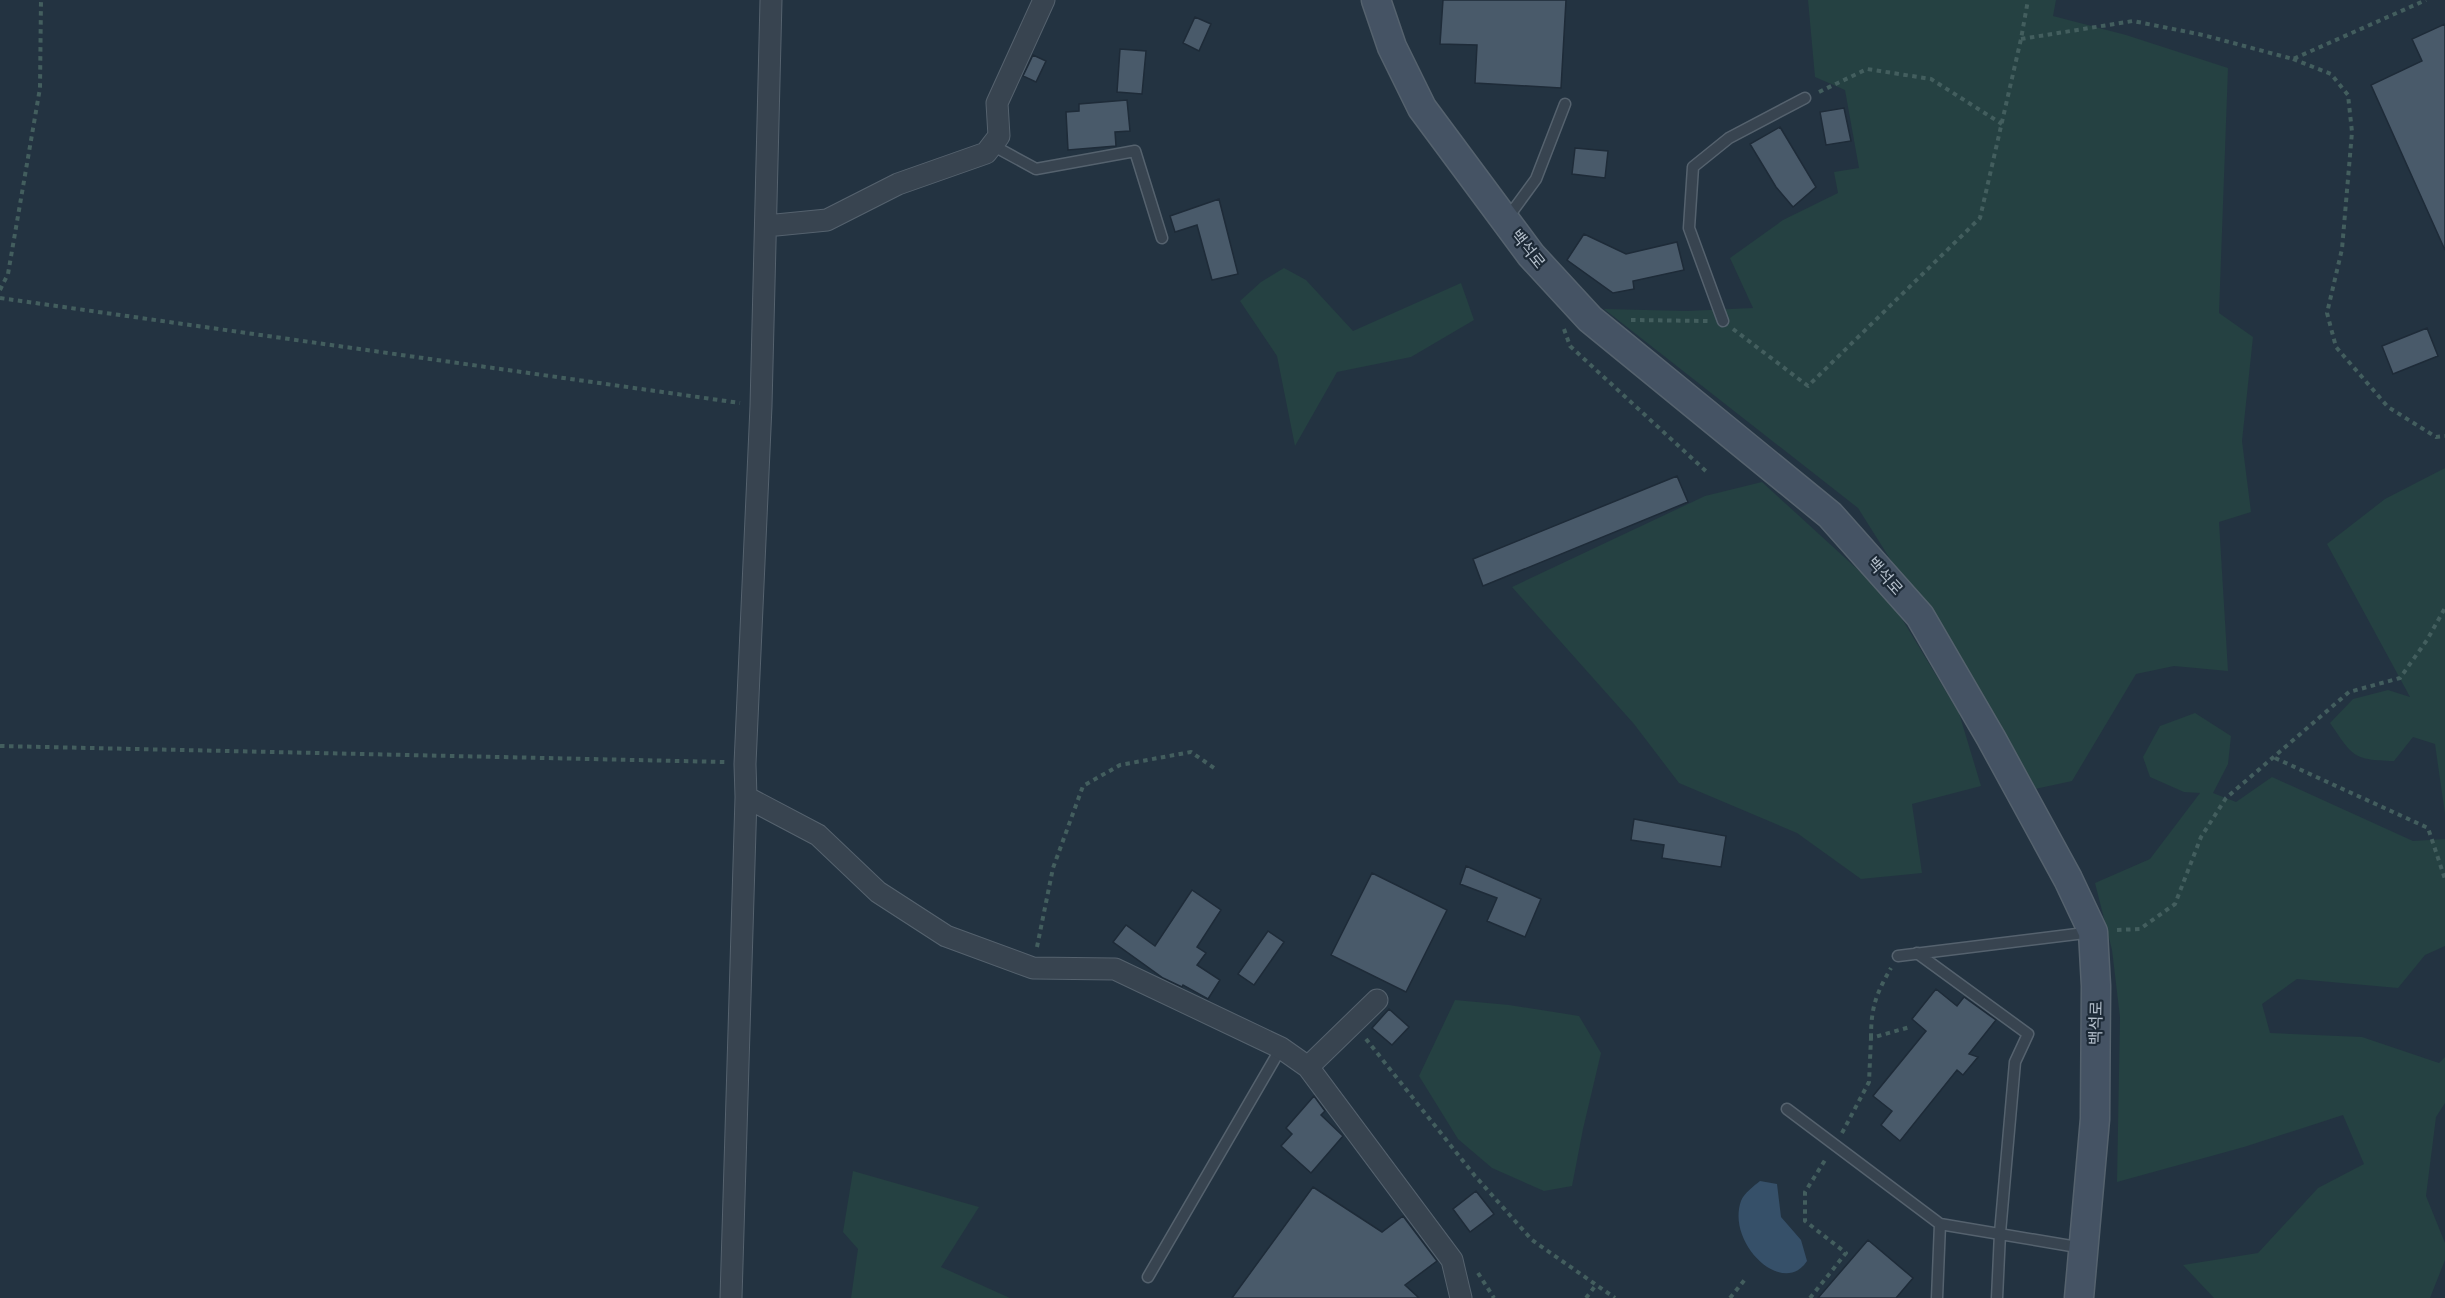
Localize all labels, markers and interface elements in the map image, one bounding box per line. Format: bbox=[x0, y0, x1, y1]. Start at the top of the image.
street label: 백석로 bbox=[1507, 226, 1549, 272]
street label: 백석로 bbox=[1863, 553, 1907, 599]
street label: 백석로 bbox=[2086, 1000, 2106, 1045]

